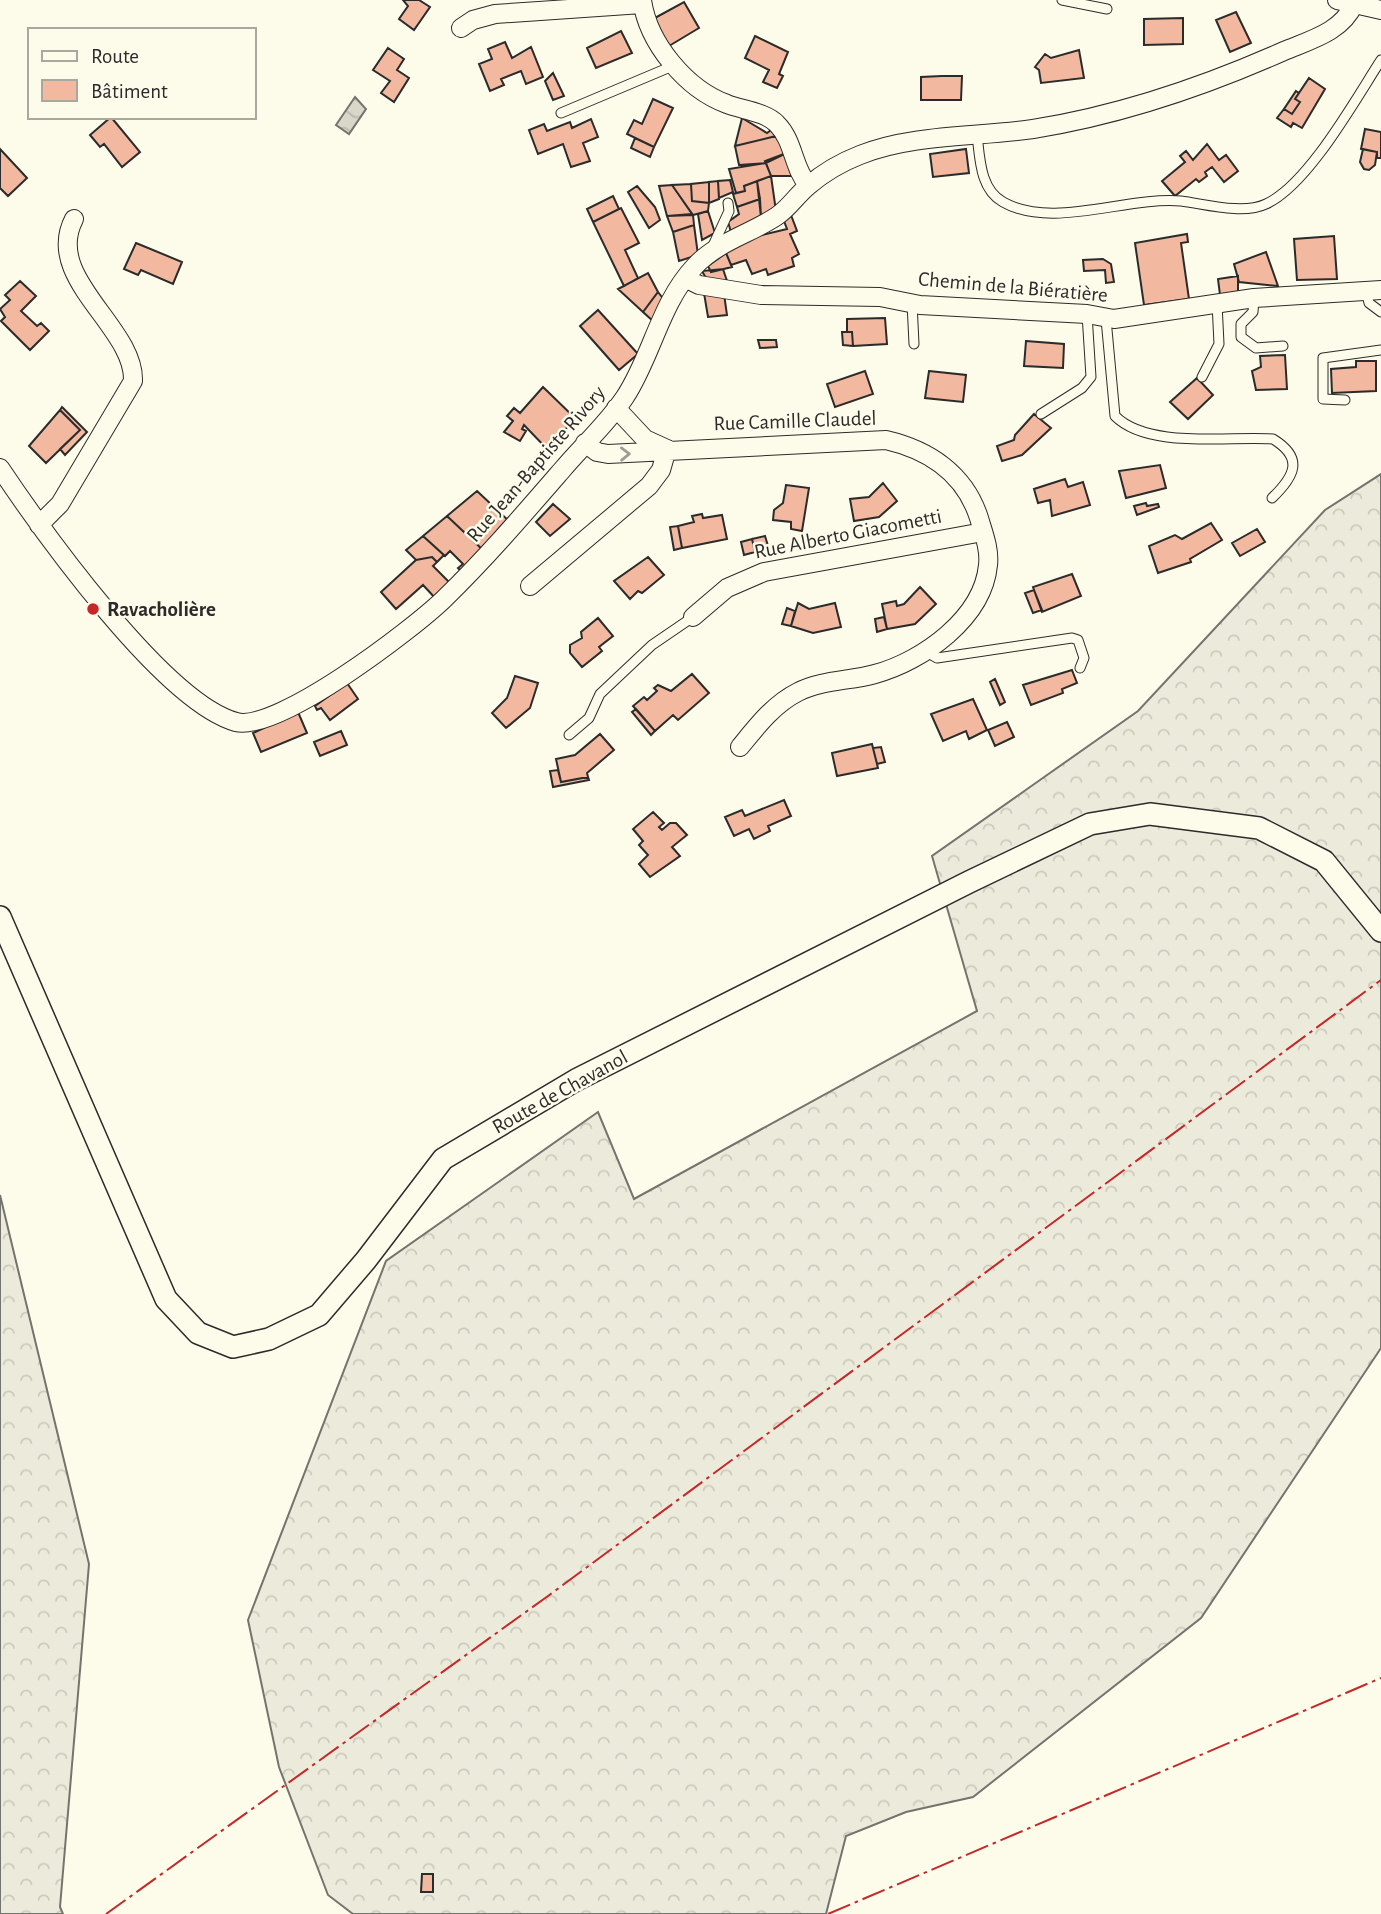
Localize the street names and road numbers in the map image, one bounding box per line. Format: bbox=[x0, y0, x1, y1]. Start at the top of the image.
street label: Chemin de la Biératière bbox=[917, 268, 1109, 306]
street label: Rue Jean-Baptiste Rivory bbox=[463, 382, 609, 546]
street label: Rue Camille Claudel bbox=[713, 408, 877, 434]
street label: Rue Alberto Giacometti bbox=[753, 506, 943, 562]
street label: Route de Chavanol bbox=[489, 1046, 631, 1138]

